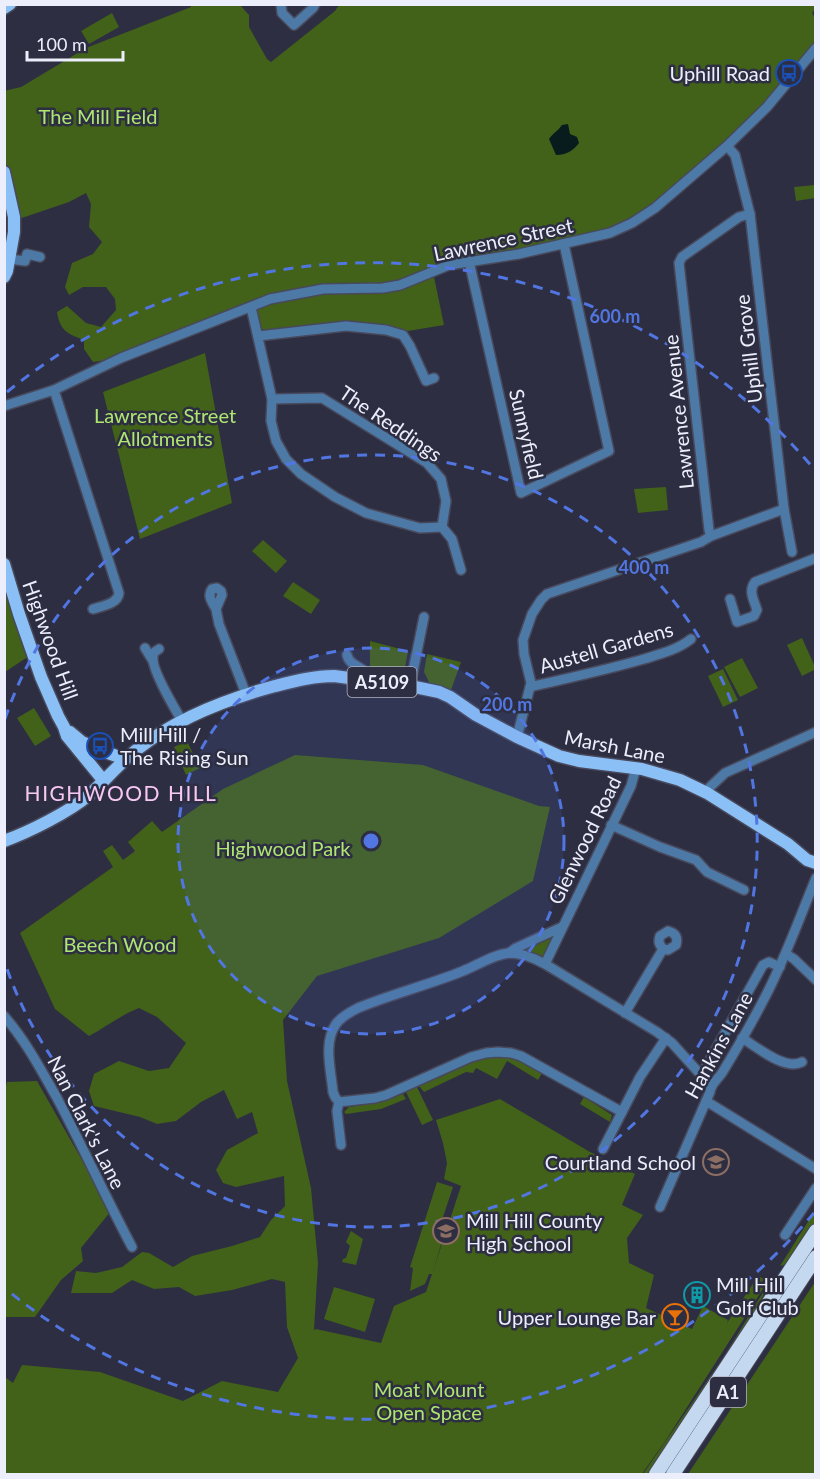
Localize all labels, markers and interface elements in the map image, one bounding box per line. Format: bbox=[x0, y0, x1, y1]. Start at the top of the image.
scale bar bbox=[27, 24, 123, 62]
text: 100 m bbox=[36, 33, 87, 55]
bus stop icon: Uphill Road bbox=[774, 58, 804, 88]
place label: Uphill Road bbox=[670, 61, 770, 85]
park label: The Mill Field bbox=[39, 104, 157, 128]
street label: Lawrence Street bbox=[431, 212, 575, 266]
street label: Uphill Grove bbox=[729, 293, 767, 405]
text: 600 m bbox=[590, 305, 640, 327]
street label: Lawrence Avenue bbox=[658, 334, 698, 490]
street label: The Reddings bbox=[335, 380, 447, 466]
street label: Sunnyfield bbox=[505, 386, 549, 482]
park label: Lawrence Street Allotments bbox=[94, 403, 236, 450]
text: 400 m bbox=[619, 556, 669, 578]
street label: Highwood Hill bbox=[18, 577, 84, 703]
street label: Austell Gardens bbox=[536, 616, 676, 678]
road number: A5109 bbox=[348, 667, 416, 697]
text: 200 m bbox=[482, 693, 532, 715]
place label: Mill Hill / The Rising Sun bbox=[120, 722, 249, 769]
street label: Marsh Lane bbox=[562, 724, 668, 768]
bus stop icon: Mill Hill / The Rising Sun bbox=[85, 731, 115, 761]
street label: Glenwood Road bbox=[543, 772, 625, 908]
district label: HIGHWOOD HILL bbox=[25, 780, 217, 805]
centre of rings bbox=[361, 831, 381, 851]
park label: Highwood Park bbox=[215, 836, 351, 860]
park label: Beech Wood bbox=[64, 932, 176, 956]
street label: Hankins Lane bbox=[679, 988, 757, 1102]
street label: Nan Clark's Lane bbox=[43, 1051, 131, 1193]
school or university icon: Courtland School bbox=[701, 1147, 731, 1177]
place label: Courtland School bbox=[545, 1150, 696, 1174]
place label: Mill Hill County High School bbox=[466, 1208, 603, 1255]
school or university icon: Mill Hill County High School bbox=[431, 1216, 461, 1246]
place label: Mill Hill Golf Club bbox=[716, 1272, 799, 1319]
building icon: Mill Hill Golf Club bbox=[682, 1280, 712, 1310]
bar icon: Upper Lounge Bar bbox=[660, 1302, 690, 1332]
place label: Upper Lounge Bar bbox=[498, 1305, 657, 1329]
park label: Moat Mount Open Space bbox=[374, 1377, 484, 1424]
road number: A1 bbox=[710, 1377, 746, 1407]

